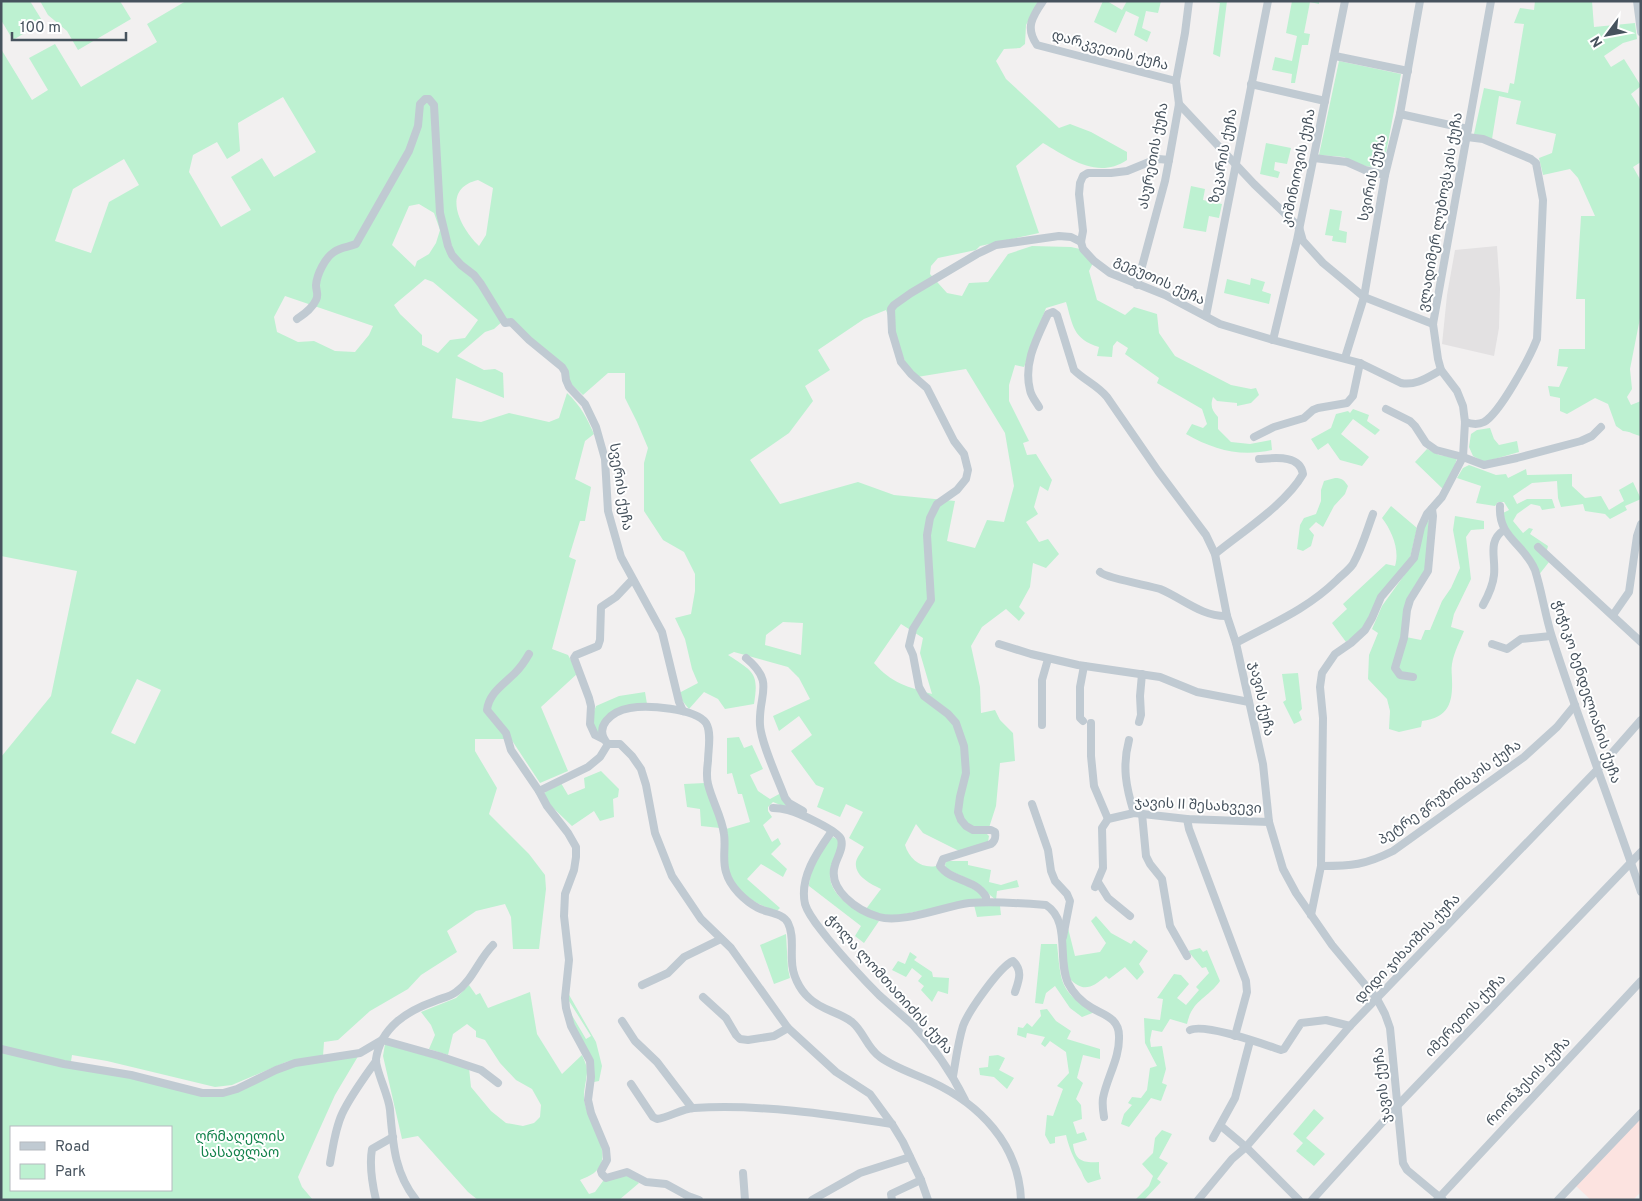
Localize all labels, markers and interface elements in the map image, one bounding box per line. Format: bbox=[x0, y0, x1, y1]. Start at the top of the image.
scale bar bbox=[12, 10, 126, 42]
north arrow bbox=[1582, 10, 1632, 60]
text: 100 m bbox=[20, 19, 61, 38]
street label: დარკვეთის ქუჩა bbox=[1050, 27, 1170, 75]
text: N bbox=[1587, 32, 1607, 50]
street label: ასურეთის ქუჩა bbox=[1135, 101, 1173, 211]
street label: ზეკარის ქუჩა bbox=[1206, 107, 1242, 205]
street label: კიშინიოვის ქუჩა bbox=[1278, 107, 1320, 229]
street label: ვლადიმერ ლუბოვსკის ქუჩა bbox=[1415, 111, 1467, 313]
street label: სვირის ქუჩა bbox=[1356, 133, 1390, 223]
street label: გეგუთის ქუჩა bbox=[1111, 253, 1207, 309]
street label: სვერის ქუჩა bbox=[605, 442, 635, 532]
street label: ჭიჭიკო ბენდელიანის ქუჩა bbox=[1548, 598, 1624, 786]
street label: ჯავის ქუჩა bbox=[1245, 660, 1277, 738]
street label: პეტრე გრუზინსკის ქუჩა bbox=[1375, 737, 1525, 849]
street label: ჯავის II შესახვევი bbox=[1134, 794, 1262, 818]
street label: დიდი ჯიხაიშის ქუჩა bbox=[1351, 891, 1465, 1007]
street label: ჭოლა ლომთათიძის ქუჩა bbox=[822, 912, 956, 1058]
street label: იმერეთის ქუჩა bbox=[1422, 971, 1510, 1061]
street label: რიონჰესის ქუჩა bbox=[1483, 1034, 1575, 1130]
street label: ჯავის ქუჩა bbox=[1371, 1046, 1395, 1124]
legend bbox=[10, 1126, 172, 1191]
park label: ღრმაღელის სასაფლაო bbox=[195, 1129, 285, 1162]
text: Road bbox=[55, 1138, 90, 1157]
text: Park bbox=[55, 1163, 86, 1182]

